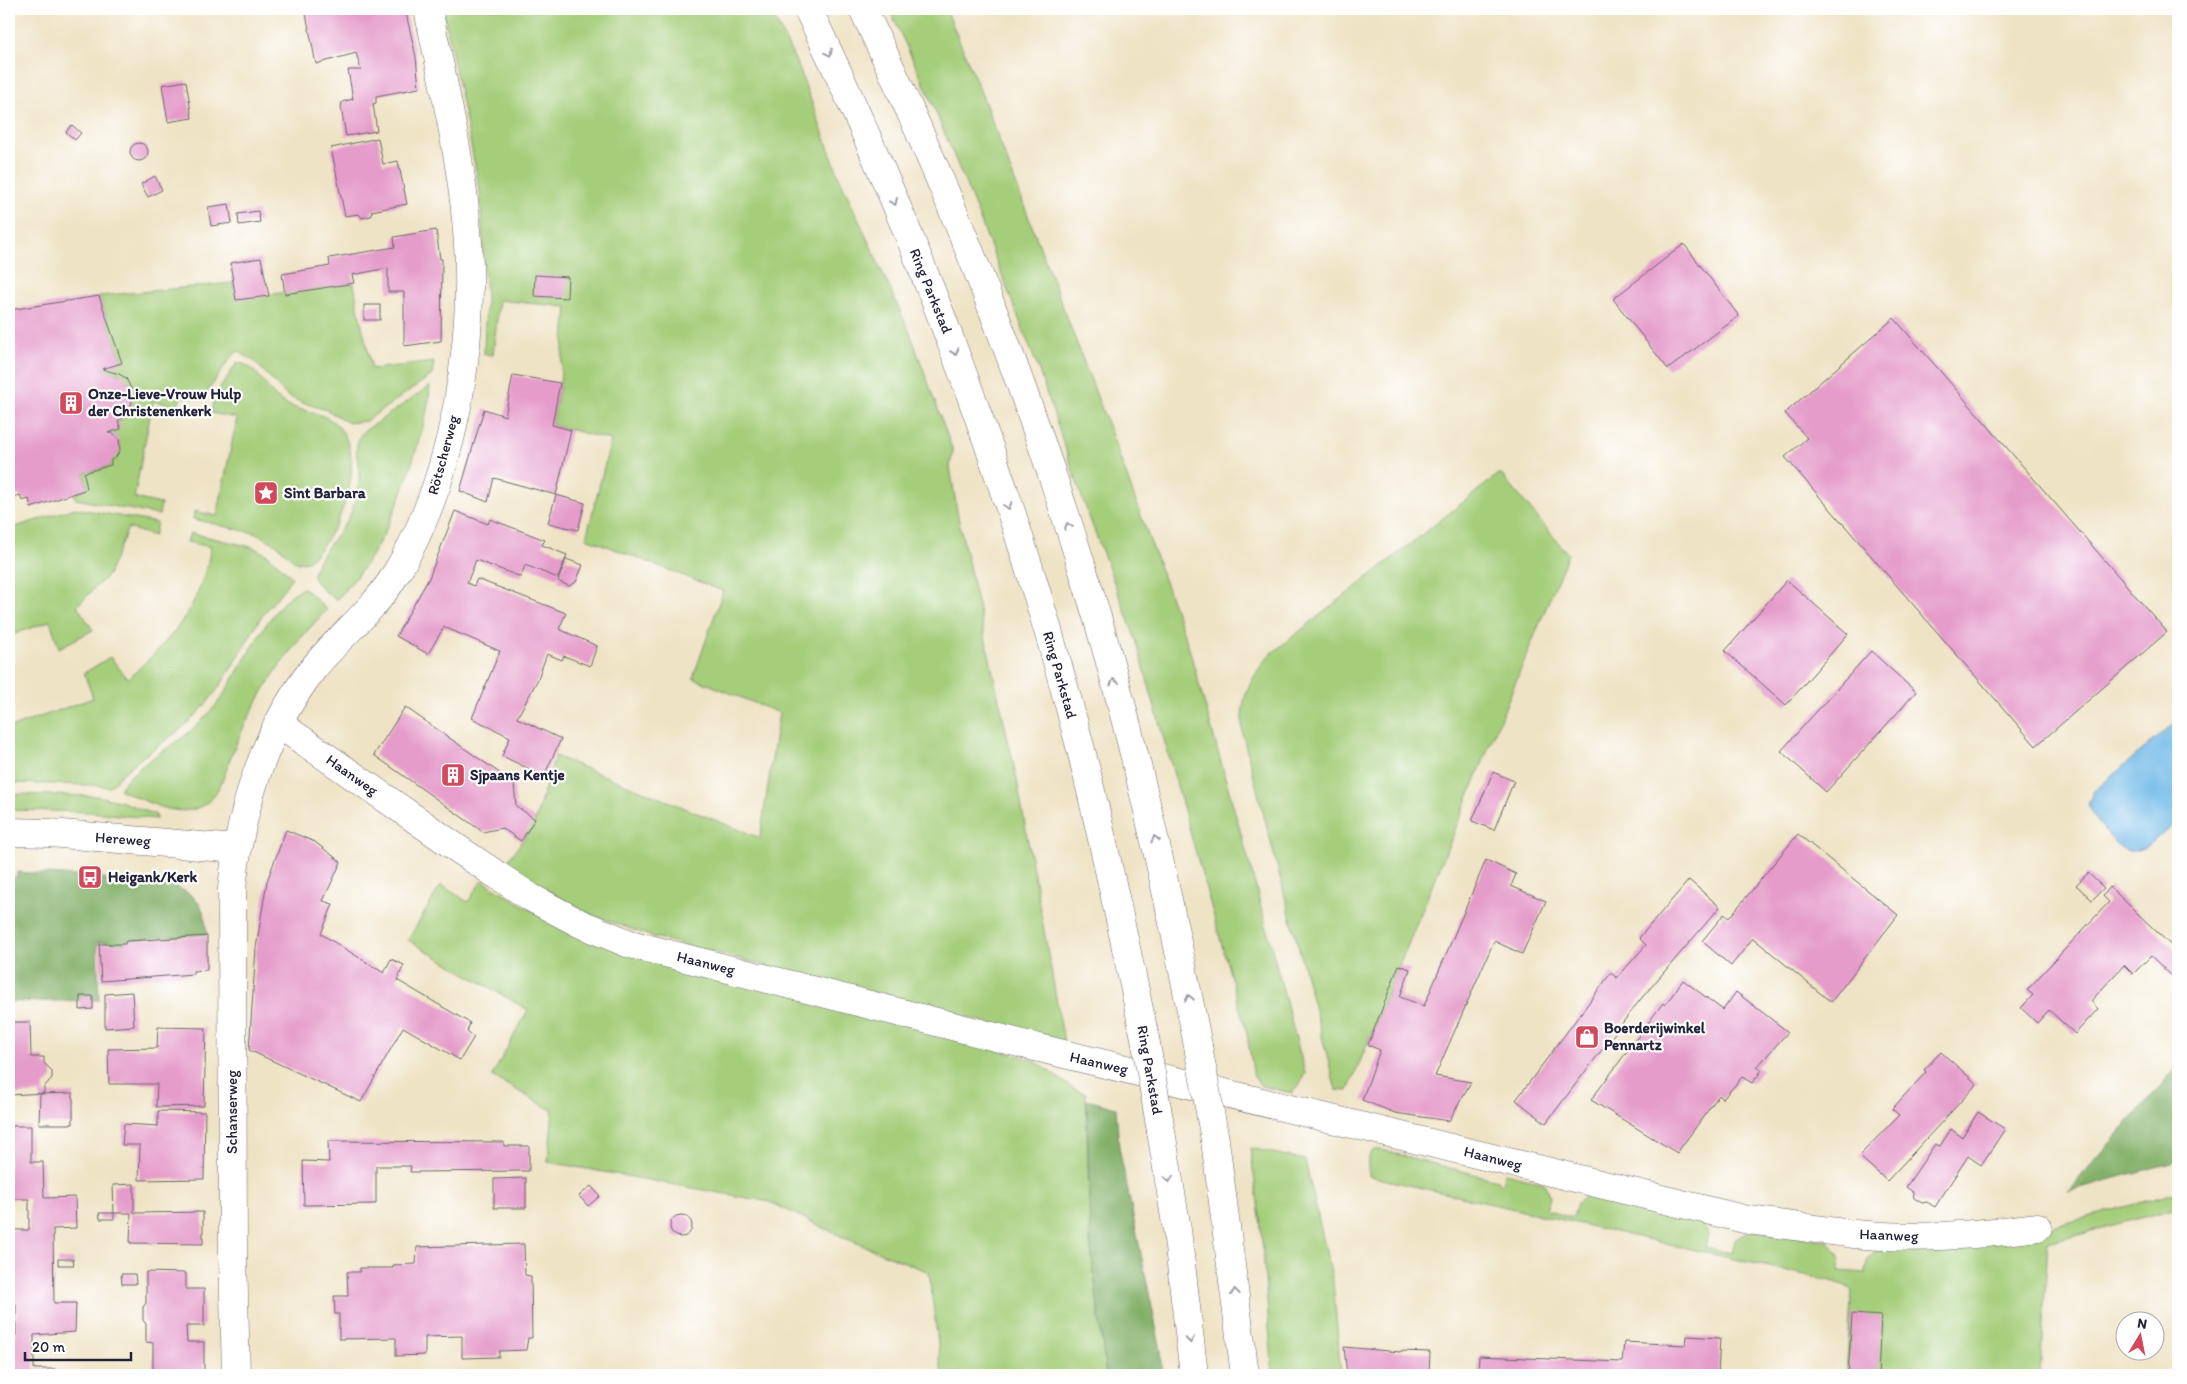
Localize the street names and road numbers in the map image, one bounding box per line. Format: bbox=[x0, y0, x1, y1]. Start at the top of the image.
street label: Ring Parkstad bbox=[906, 246, 957, 337]
street label: Rötscherweg bbox=[424, 413, 462, 497]
street label: Ring Parkstad bbox=[1039, 629, 1081, 722]
street label: Haanweg bbox=[323, 751, 382, 800]
street label: Hereweg bbox=[95, 828, 152, 850]
street label: Haanweg bbox=[675, 947, 737, 979]
street label: Ring Parkstad bbox=[1133, 1024, 1167, 1117]
street label: Haanweg bbox=[1068, 1048, 1130, 1078]
street label: Schanserweg bbox=[223, 1070, 241, 1154]
street label: Haanweg bbox=[1462, 1142, 1524, 1174]
street label: Haanweg bbox=[1859, 1225, 1919, 1245]

